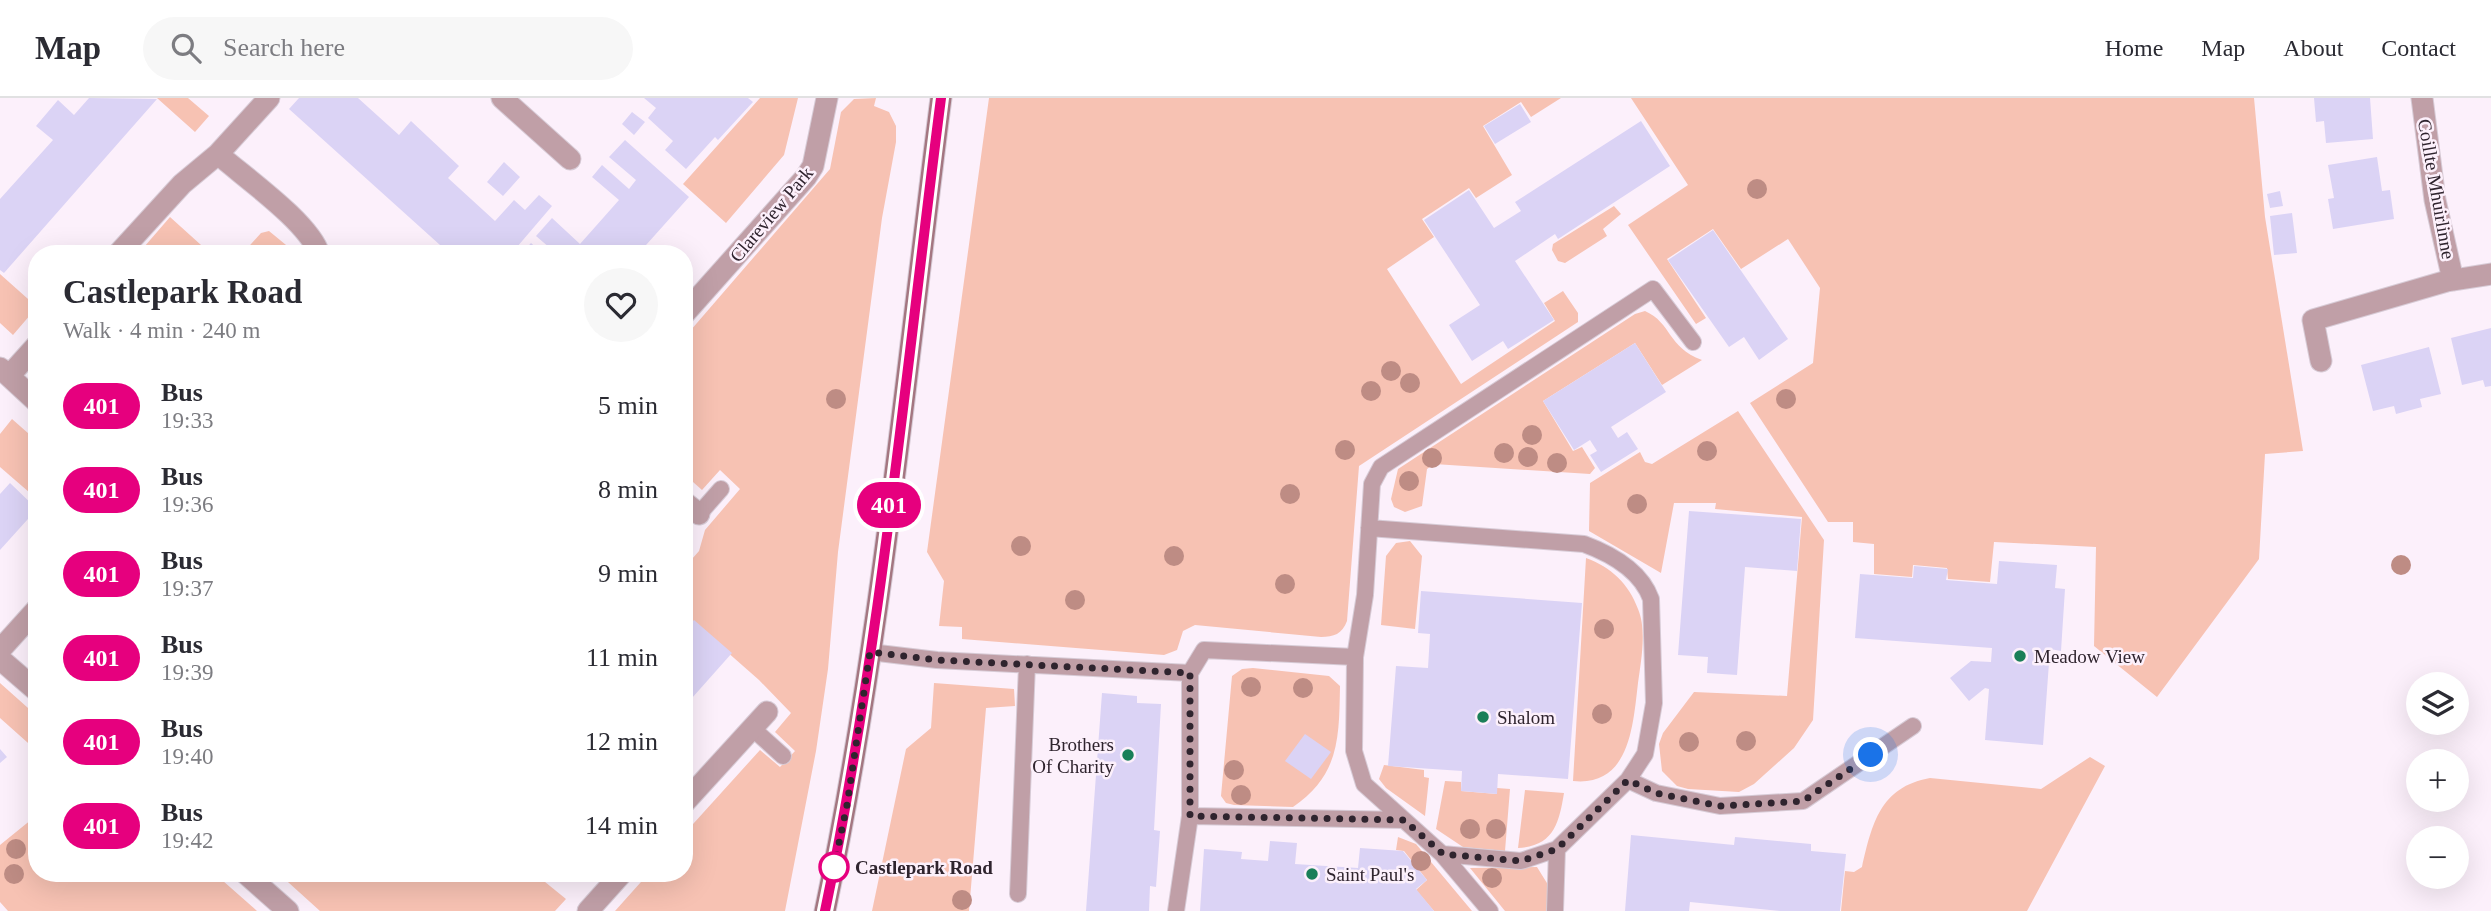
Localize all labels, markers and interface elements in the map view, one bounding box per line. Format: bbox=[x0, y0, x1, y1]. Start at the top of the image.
search box bbox=[143, 17, 633, 80]
icon: search bbox=[167, 29, 205, 67]
text: Map bbox=[35, 30, 101, 66]
text: Search here bbox=[223, 33, 345, 62]
text: Home bbox=[2105, 35, 2163, 61]
text: Map bbox=[2201, 35, 2245, 61]
text: About bbox=[2283, 35, 2343, 61]
text: Contact bbox=[2381, 35, 2456, 61]
street label: Coillte Mhuirlinne bbox=[2414, 117, 2459, 261]
street label: Clareview Park bbox=[726, 162, 818, 266]
button: heart bbox=[584, 268, 658, 342]
text: Castlepark Road bbox=[63, 274, 302, 310]
text: Walk · 4 min · 240 m bbox=[63, 318, 260, 343]
text: Bus bbox=[161, 378, 203, 407]
text: 5 min bbox=[598, 391, 658, 420]
text: 401 bbox=[84, 393, 120, 419]
text: 19:33 bbox=[161, 408, 213, 433]
text: Bus bbox=[161, 462, 203, 491]
text: 8 min bbox=[598, 475, 658, 504]
text: 401 bbox=[84, 477, 120, 503]
line badge: 401 bbox=[849, 482, 929, 528]
text: 19:36 bbox=[161, 492, 213, 517]
text: 401 bbox=[871, 492, 907, 518]
text: Bus bbox=[161, 546, 203, 575]
text: 9 min bbox=[598, 559, 658, 588]
text: 401 bbox=[84, 561, 120, 587]
text: 19:37 bbox=[161, 576, 213, 601]
text: Bus bbox=[161, 630, 203, 659]
text: 11 min bbox=[586, 643, 658, 672]
text: 401 bbox=[84, 645, 120, 671]
place label: Meadow View bbox=[2034, 646, 2145, 667]
marker: Meadow View bbox=[2012, 648, 2028, 664]
text: 19:39 bbox=[161, 660, 213, 685]
map controls bbox=[2406, 672, 2469, 889]
button: layers bbox=[2406, 672, 2469, 735]
place label: Shalom bbox=[1497, 707, 1555, 728]
marker: Shalom bbox=[1475, 709, 1491, 725]
text: Bus bbox=[161, 714, 203, 743]
text: 12 min bbox=[585, 727, 658, 756]
text: 401 bbox=[84, 729, 120, 755]
place label: Brothers Of Charity bbox=[1032, 734, 1114, 777]
your location bbox=[1853, 737, 1888, 772]
text: 19:40 bbox=[161, 744, 213, 769]
marker: Brothers Of Charity bbox=[1120, 747, 1136, 763]
button: + bbox=[2406, 749, 2469, 812]
text: Bus bbox=[161, 798, 203, 827]
text: 14 min bbox=[585, 811, 658, 840]
text: 401 bbox=[84, 813, 120, 839]
button: − bbox=[2406, 826, 2469, 889]
text: 19:42 bbox=[161, 828, 213, 853]
marker: Castlepark Road bbox=[819, 852, 849, 882]
place label: Castlepark Road bbox=[855, 857, 993, 878]
place label: Saint Paul's bbox=[1326, 864, 1414, 885]
marker: Saint Paul's bbox=[1304, 866, 1320, 882]

